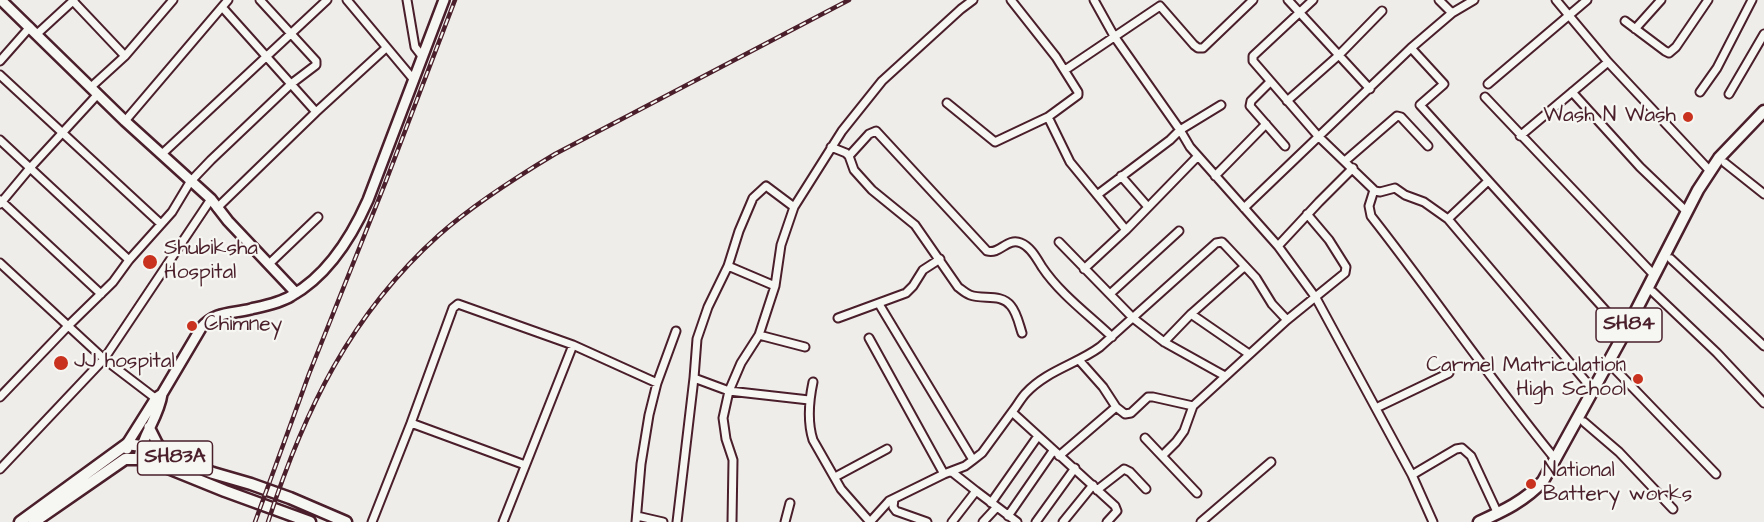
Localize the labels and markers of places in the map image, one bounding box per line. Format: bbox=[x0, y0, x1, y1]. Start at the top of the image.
place label: Wash N Wash bbox=[1543, 104, 1676, 130]
marker: Wash N Wash bbox=[1681, 110, 1695, 124]
place label: Shubiksha Hospital bbox=[164, 237, 258, 287]
marker: Shubiksha Hospital bbox=[141, 253, 159, 271]
place label: Chimney bbox=[204, 313, 282, 339]
marker: Chimney bbox=[185, 319, 199, 333]
place label: JJ hospital bbox=[74, 350, 175, 376]
marker: JJ hospital bbox=[52, 354, 70, 372]
place label: Carmel Matriculation High School bbox=[1426, 354, 1626, 404]
marker: Carmel Matriculation High School bbox=[1631, 372, 1645, 386]
place label: National Battery works bbox=[1543, 459, 1692, 509]
marker: National Battery works bbox=[1524, 477, 1538, 491]

